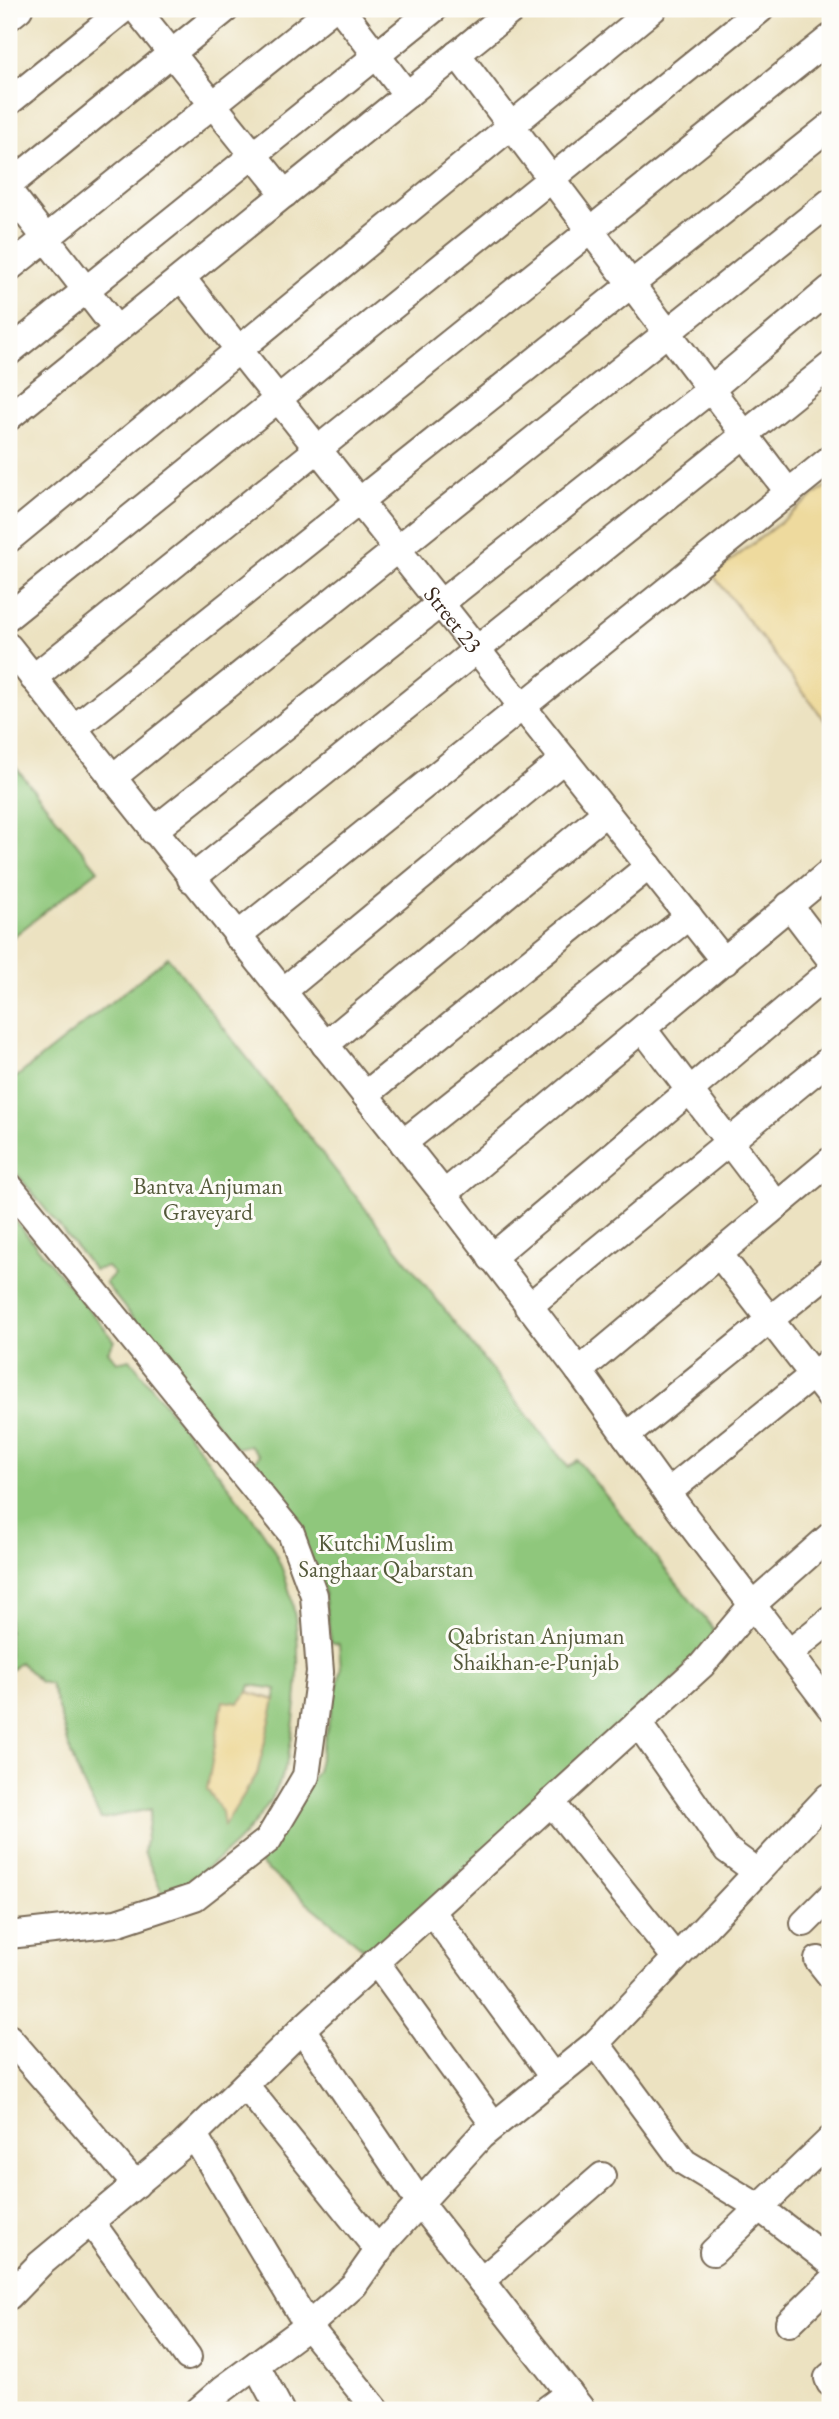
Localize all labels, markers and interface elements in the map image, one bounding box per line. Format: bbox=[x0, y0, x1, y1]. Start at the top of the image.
street label: Street 23 bbox=[417, 580, 489, 659]
park label: Bantva Anjuman Graveyard bbox=[133, 1171, 283, 1227]
park label: Kutchi Muslim Sanghaar Qabarstan bbox=[298, 1528, 474, 1584]
park label: Qabristan Anjuman Shaikhan-e-Punjab bbox=[447, 1621, 625, 1677]

